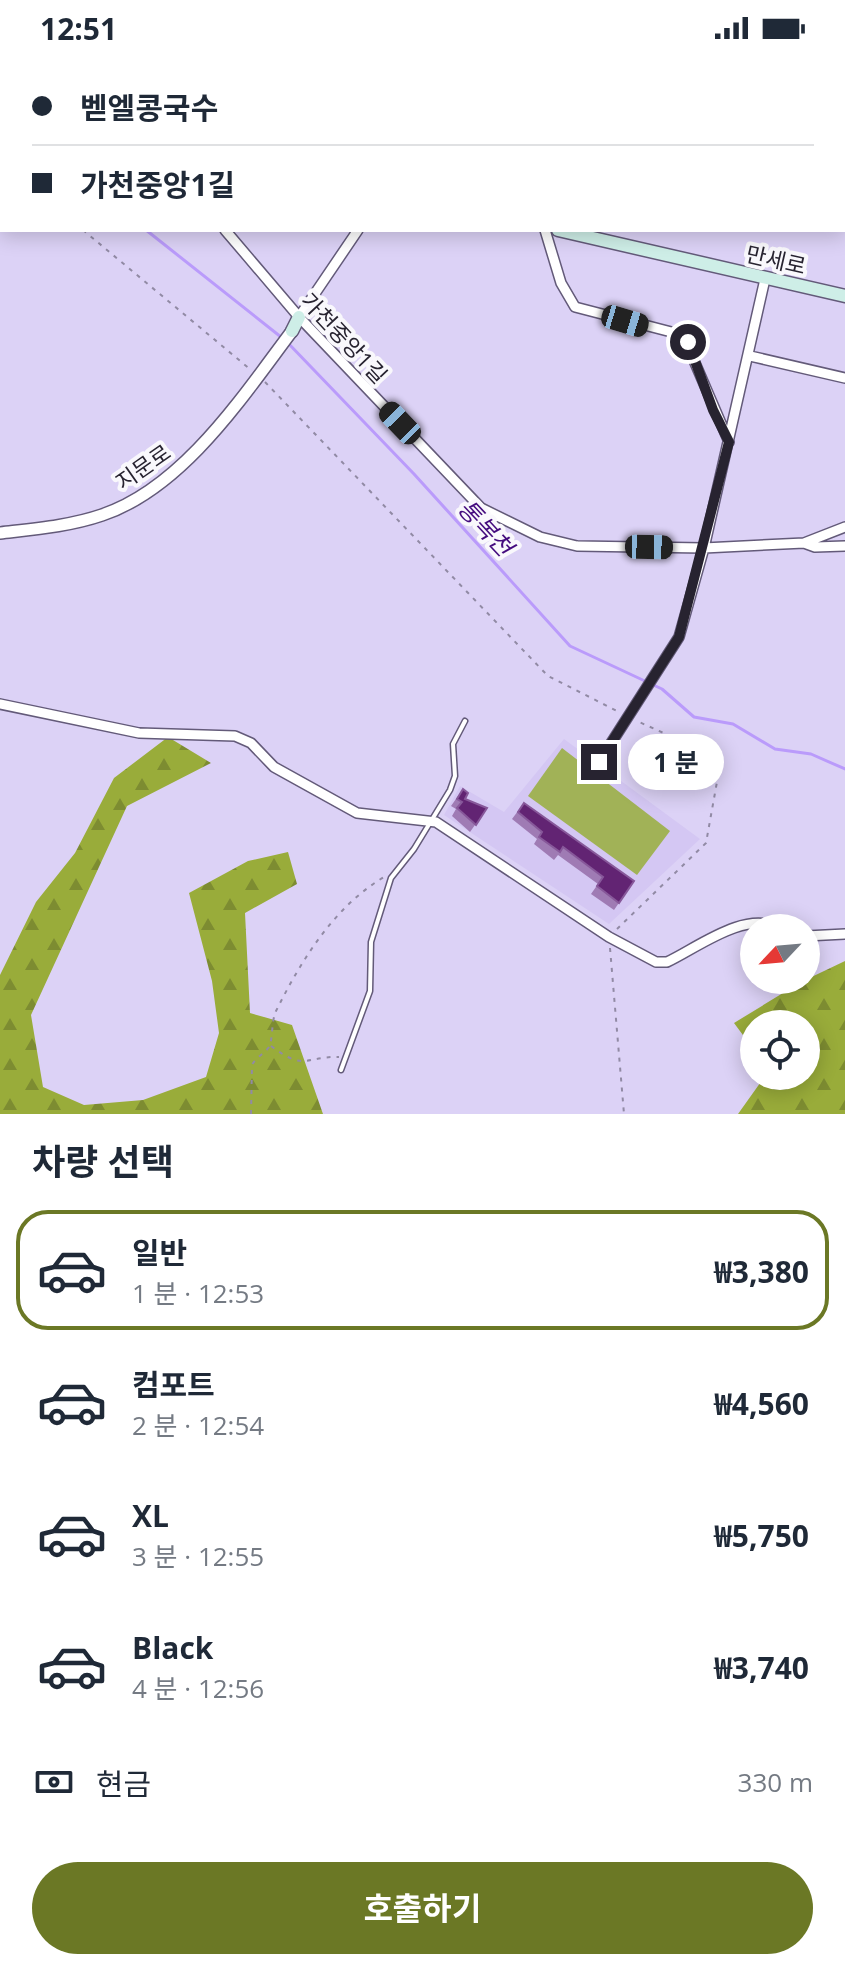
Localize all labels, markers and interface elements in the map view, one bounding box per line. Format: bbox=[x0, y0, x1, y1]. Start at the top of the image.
text: 12:51 bbox=[40, 8, 117, 49]
text: 벧엘콩국수 bbox=[80, 87, 218, 128]
text: 가천중앙1길 bbox=[80, 164, 235, 205]
street label: 만세로 bbox=[743, 238, 809, 280]
street label: 가천중앙1길 bbox=[295, 285, 395, 389]
car bbox=[599, 303, 651, 339]
route start bbox=[670, 324, 706, 360]
car bbox=[375, 397, 425, 449]
street label: 지문로 bbox=[109, 436, 176, 496]
water label: 통복천 bbox=[451, 491, 523, 565]
car bbox=[625, 535, 673, 559]
callout: 1 분 bbox=[627, 734, 723, 790]
route end bbox=[581, 744, 617, 780]
text: 1 분 bbox=[653, 744, 699, 780]
north arrow bbox=[740, 914, 820, 994]
map controls bbox=[740, 914, 820, 1090]
button: locate bbox=[740, 1010, 820, 1090]
text: 차량 선택 bbox=[32, 1137, 174, 1186]
text: 일반 bbox=[132, 1232, 187, 1273]
icon: car bbox=[36, 1234, 108, 1306]
text: ₩3,380 bbox=[714, 1251, 809, 1292]
text: 1 분 · 12:53 bbox=[132, 1275, 264, 1311]
text: 컴포트 bbox=[132, 1364, 215, 1405]
icon: car bbox=[36, 1366, 108, 1438]
text: ₩4,560 bbox=[714, 1383, 809, 1424]
text: 2 분 · 12:54 bbox=[132, 1407, 264, 1443]
text: XL bbox=[132, 1495, 169, 1536]
icon: car bbox=[36, 1498, 108, 1570]
text: ₩5,750 bbox=[714, 1515, 809, 1556]
text: 3 분 · 12:55 bbox=[132, 1538, 264, 1574]
text: Black bbox=[132, 1627, 213, 1668]
icon: car bbox=[36, 1630, 108, 1702]
text: ₩3,740 bbox=[714, 1647, 809, 1688]
text: 4 분 · 12:56 bbox=[132, 1670, 264, 1706]
icon: cash bbox=[32, 1760, 76, 1804]
text: 현금 bbox=[96, 1763, 151, 1804]
text: 330 m bbox=[738, 1764, 813, 1800]
button: 호출하기 bbox=[32, 1862, 813, 1954]

